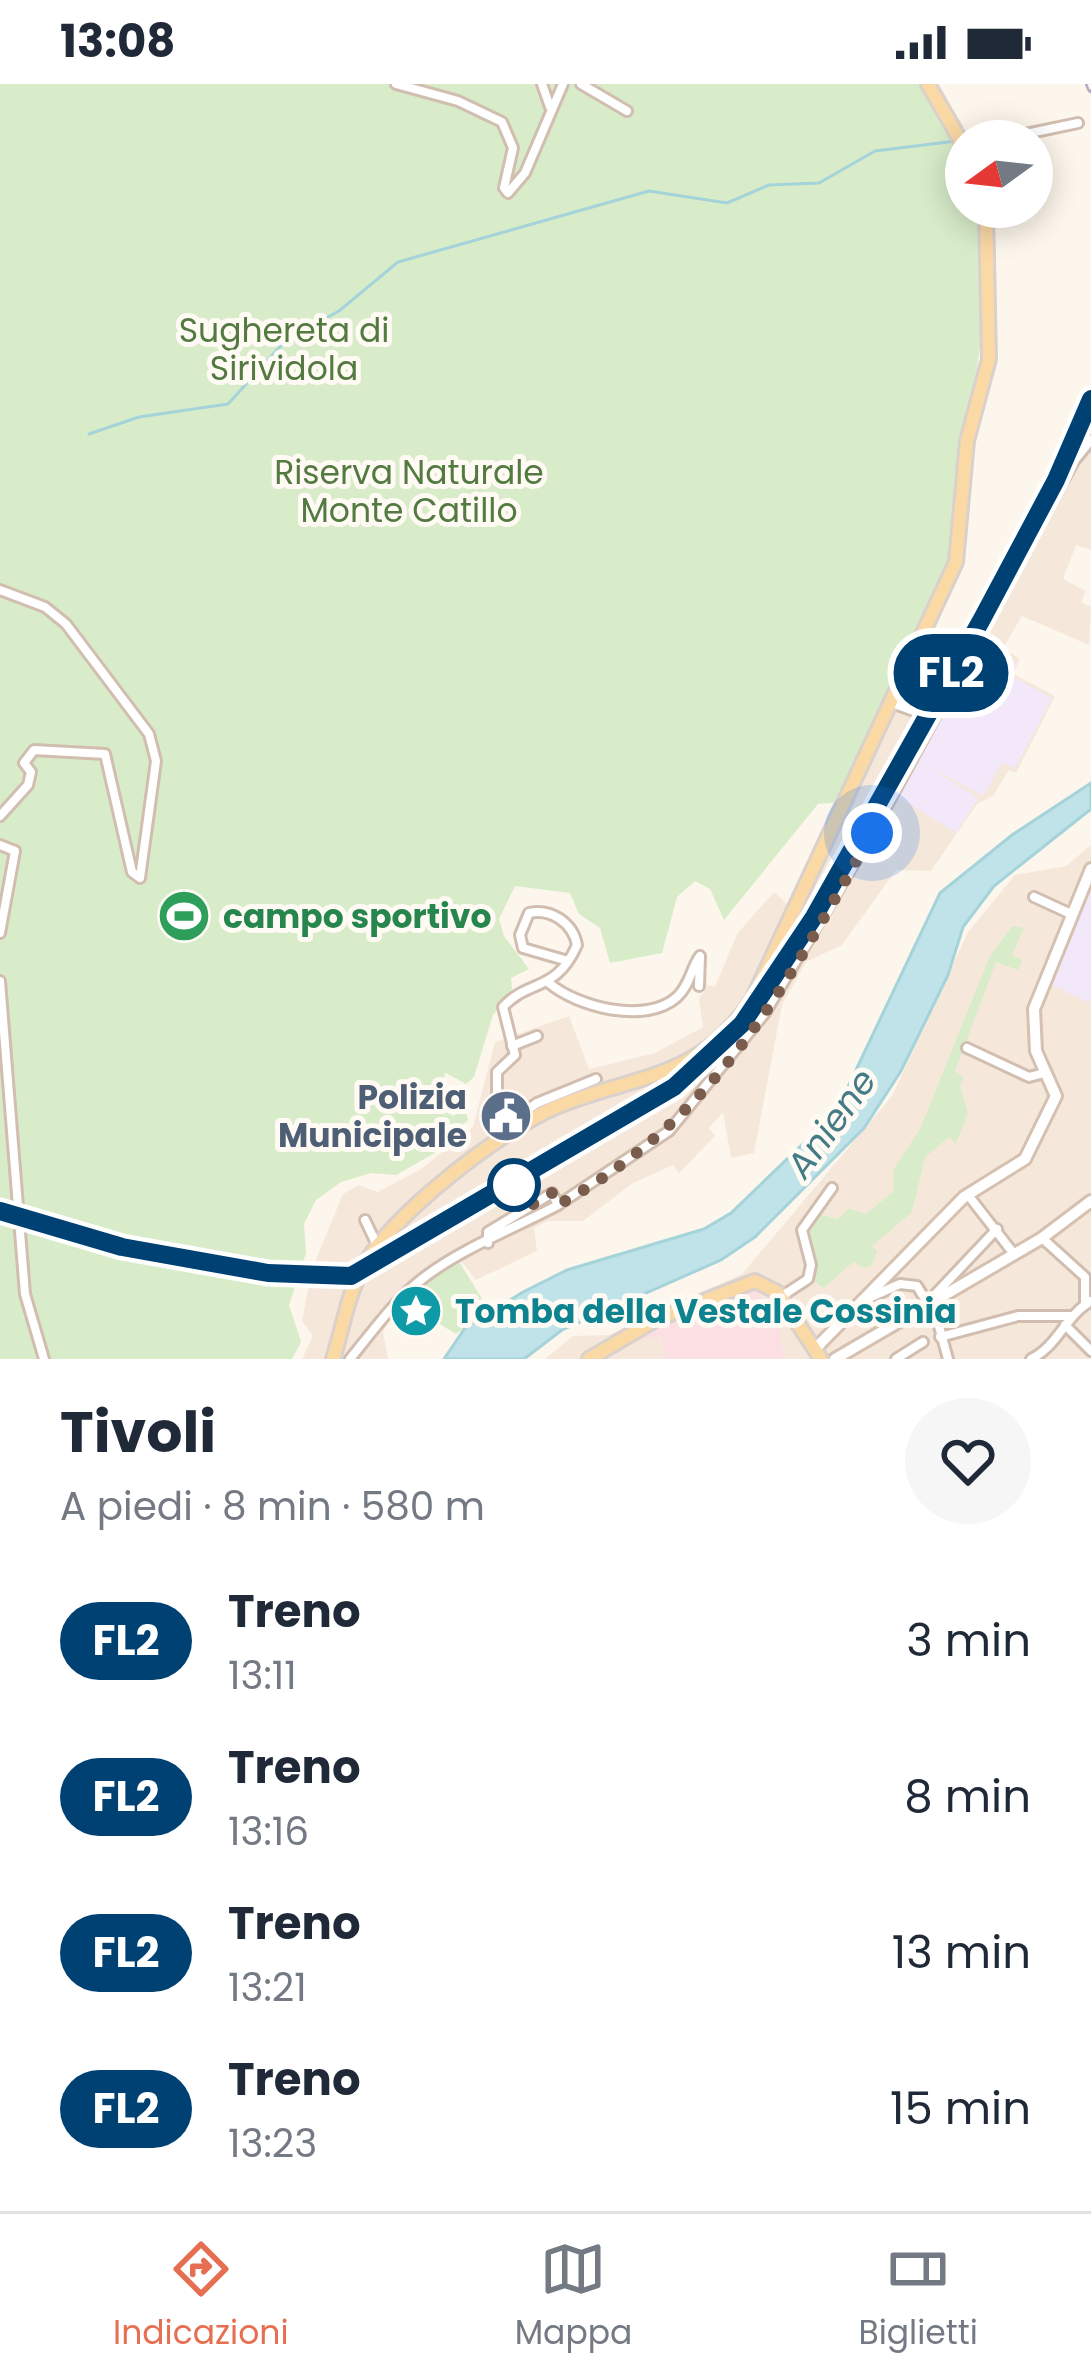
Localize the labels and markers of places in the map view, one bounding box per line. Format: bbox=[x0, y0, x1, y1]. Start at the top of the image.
sports icon: campo sportivo bbox=[156, 888, 212, 944]
place label: campo sportivo bbox=[223, 893, 492, 940]
place label: Polizia Municipale bbox=[278, 1074, 467, 1159]
public building icon: Polizia Municipale bbox=[478, 1088, 534, 1144]
unlabelled marker bbox=[489, 1160, 539, 1210]
place icon: Tomba della Vestale Cossinia bbox=[388, 1283, 444, 1339]
place label: Tomba della Vestale Cossinia bbox=[455, 1288, 957, 1335]

